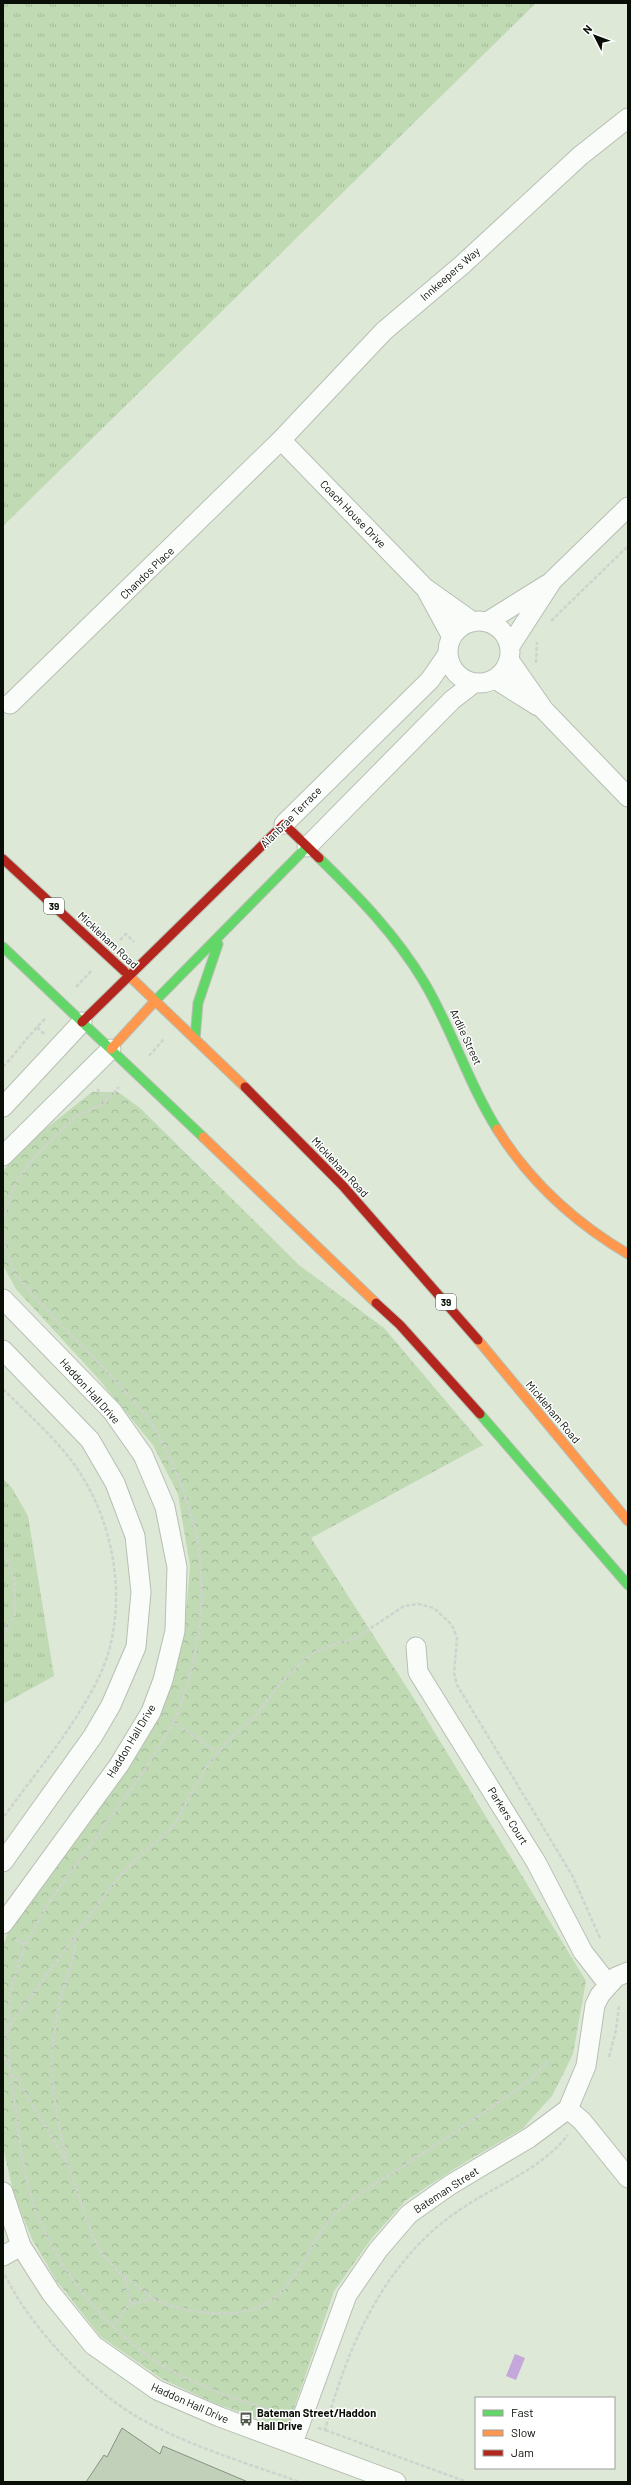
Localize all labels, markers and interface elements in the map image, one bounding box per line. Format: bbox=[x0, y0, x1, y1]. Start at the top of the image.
north arrow bbox=[575, 16, 615, 56]
text: N bbox=[580, 22, 594, 36]
street label: Innkeepers Way bbox=[417, 244, 482, 303]
street label: Coach House Drive bbox=[318, 477, 389, 550]
street label: Chandos Place bbox=[117, 544, 176, 602]
street label: Alanbrae Terrace bbox=[257, 783, 324, 850]
road number: 39 bbox=[44, 898, 64, 914]
street label: Mickleham Road bbox=[76, 908, 141, 971]
street label: Ardlie Street bbox=[448, 1007, 485, 1067]
street label: Mickleham Road bbox=[309, 1134, 372, 1199]
road number: 39 bbox=[436, 1294, 456, 1310]
street label: Haddon Hall Drive bbox=[58, 1355, 123, 1426]
street label: Mickleham Road bbox=[524, 1378, 583, 1446]
street label: Haddon Hall Drive bbox=[103, 1701, 158, 1780]
street label: Parkers Court bbox=[486, 1785, 531, 1847]
street label: Bateman Street bbox=[411, 2164, 481, 2215]
street label: Haddon Hall Drive bbox=[149, 2380, 231, 2426]
legend bbox=[475, 2397, 615, 2469]
text: Fast bbox=[511, 2405, 534, 2419]
place label: Bateman Street/Haddon Hall Drive bbox=[257, 2406, 376, 2432]
bus stop icon: Bateman Street/Haddon Hall Drive bbox=[238, 2411, 254, 2427]
text: Slow bbox=[511, 2425, 536, 2439]
text: Jam bbox=[511, 2445, 534, 2459]

